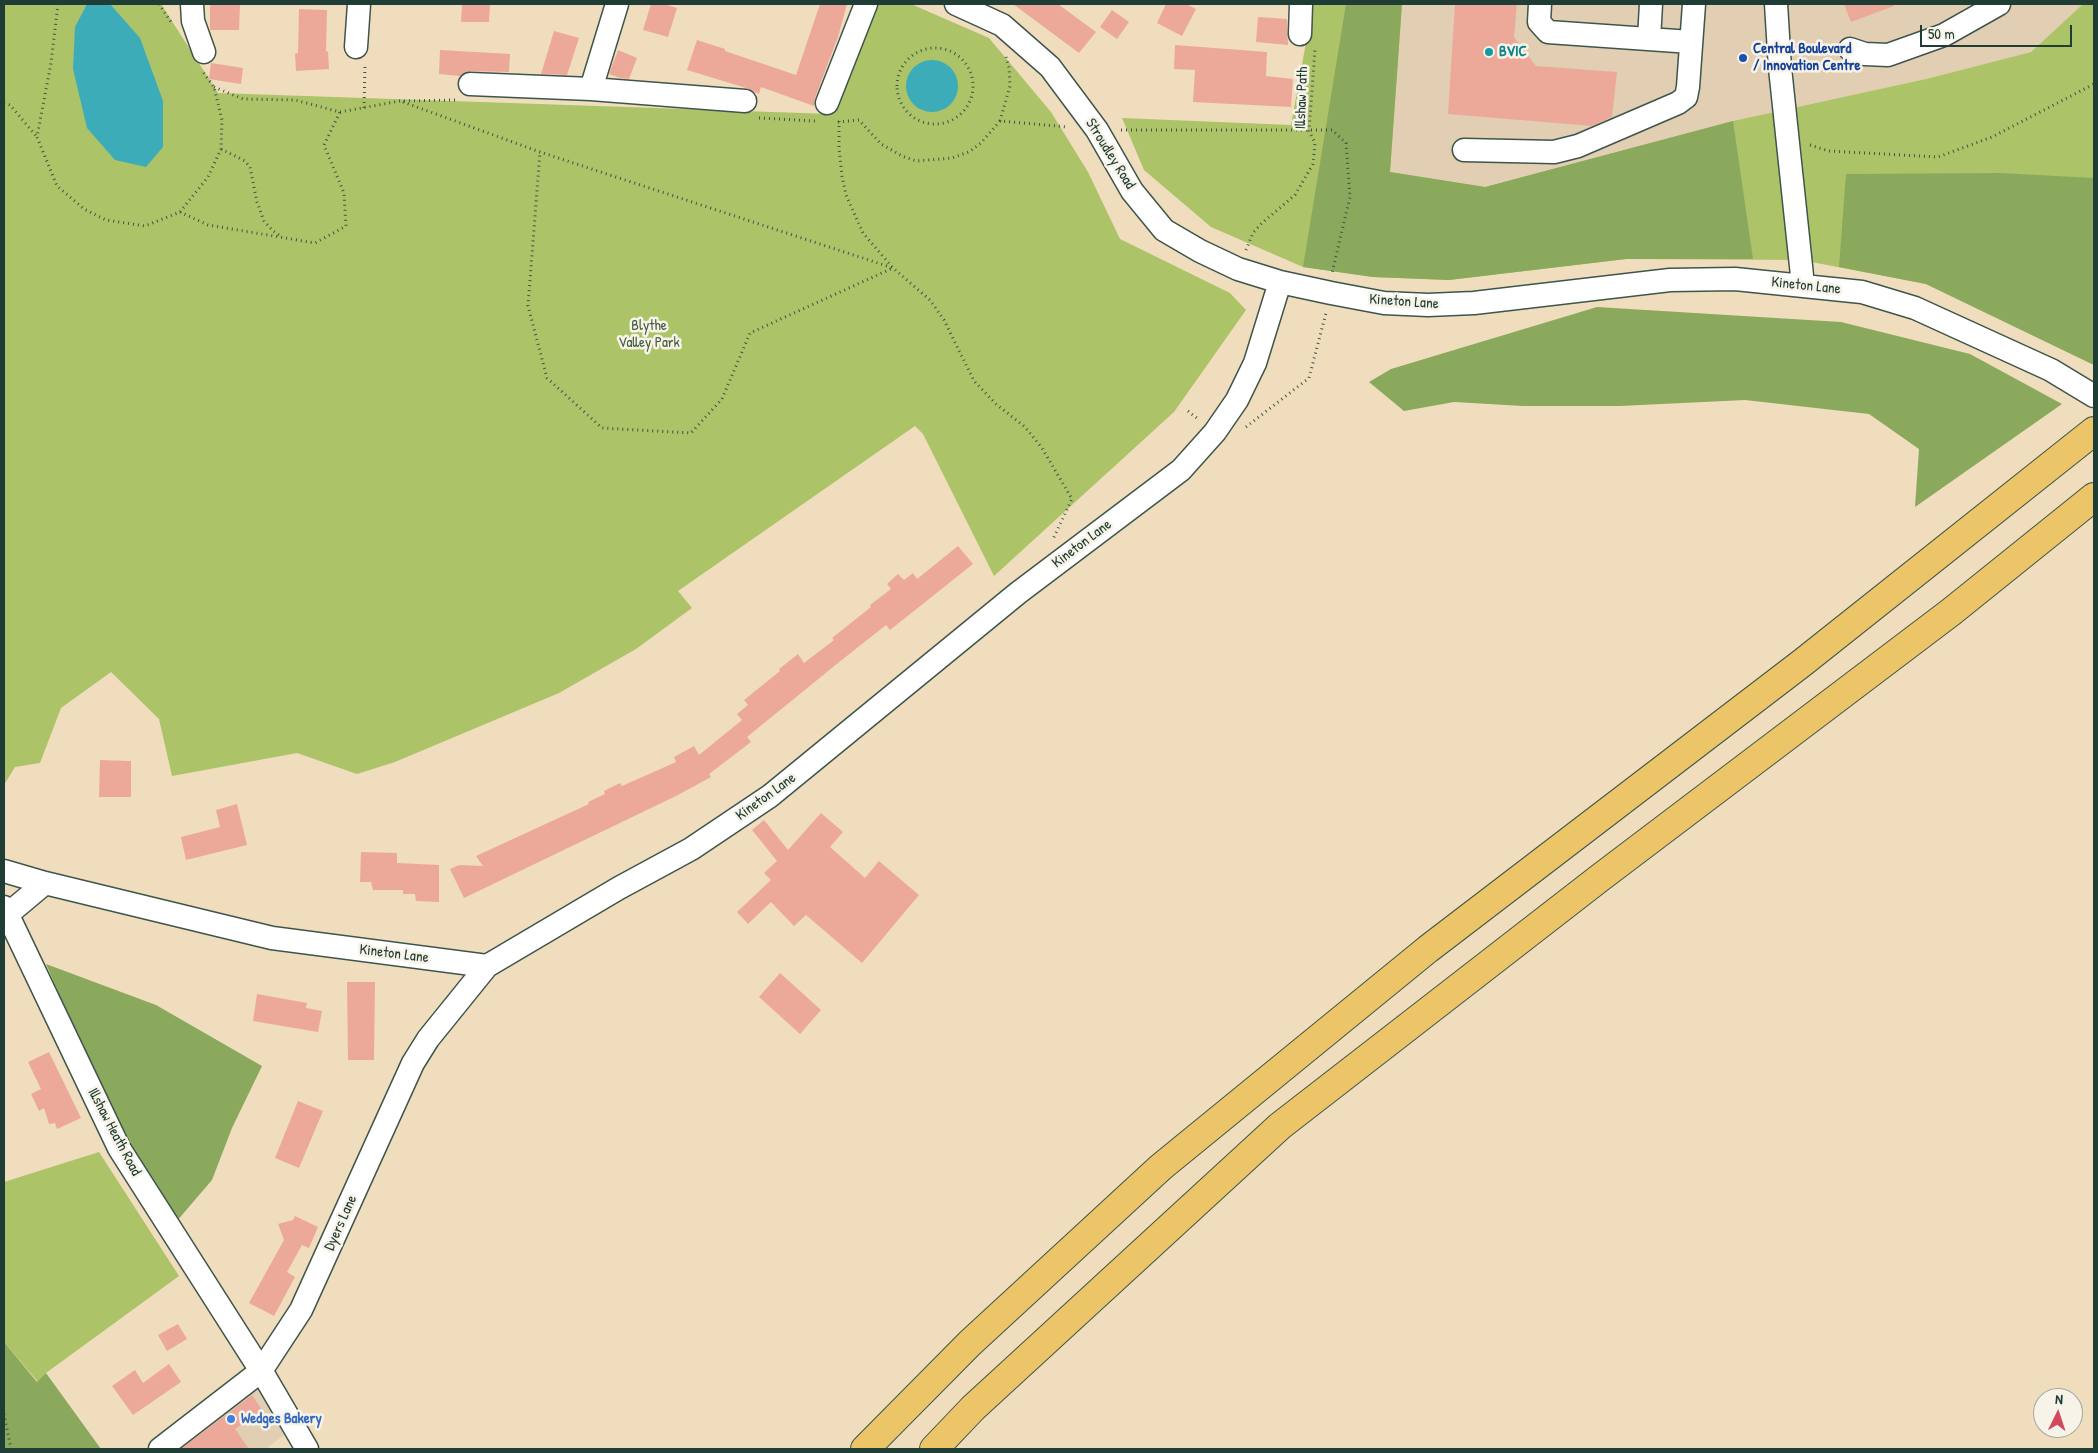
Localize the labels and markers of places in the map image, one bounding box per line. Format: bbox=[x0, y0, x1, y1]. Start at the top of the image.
place label: Central Boulevard / Innovation Centre bbox=[1753, 40, 1860, 75]
place label: BVIC bbox=[1499, 43, 1527, 61]
marker: BVIC bbox=[1483, 46, 1495, 58]
marker: Central Boulevard / Innovation Centre bbox=[1737, 52, 1749, 64]
place label: Wedges Bakery bbox=[241, 1410, 322, 1428]
marker: Wedges Bakery bbox=[225, 1413, 237, 1425]

